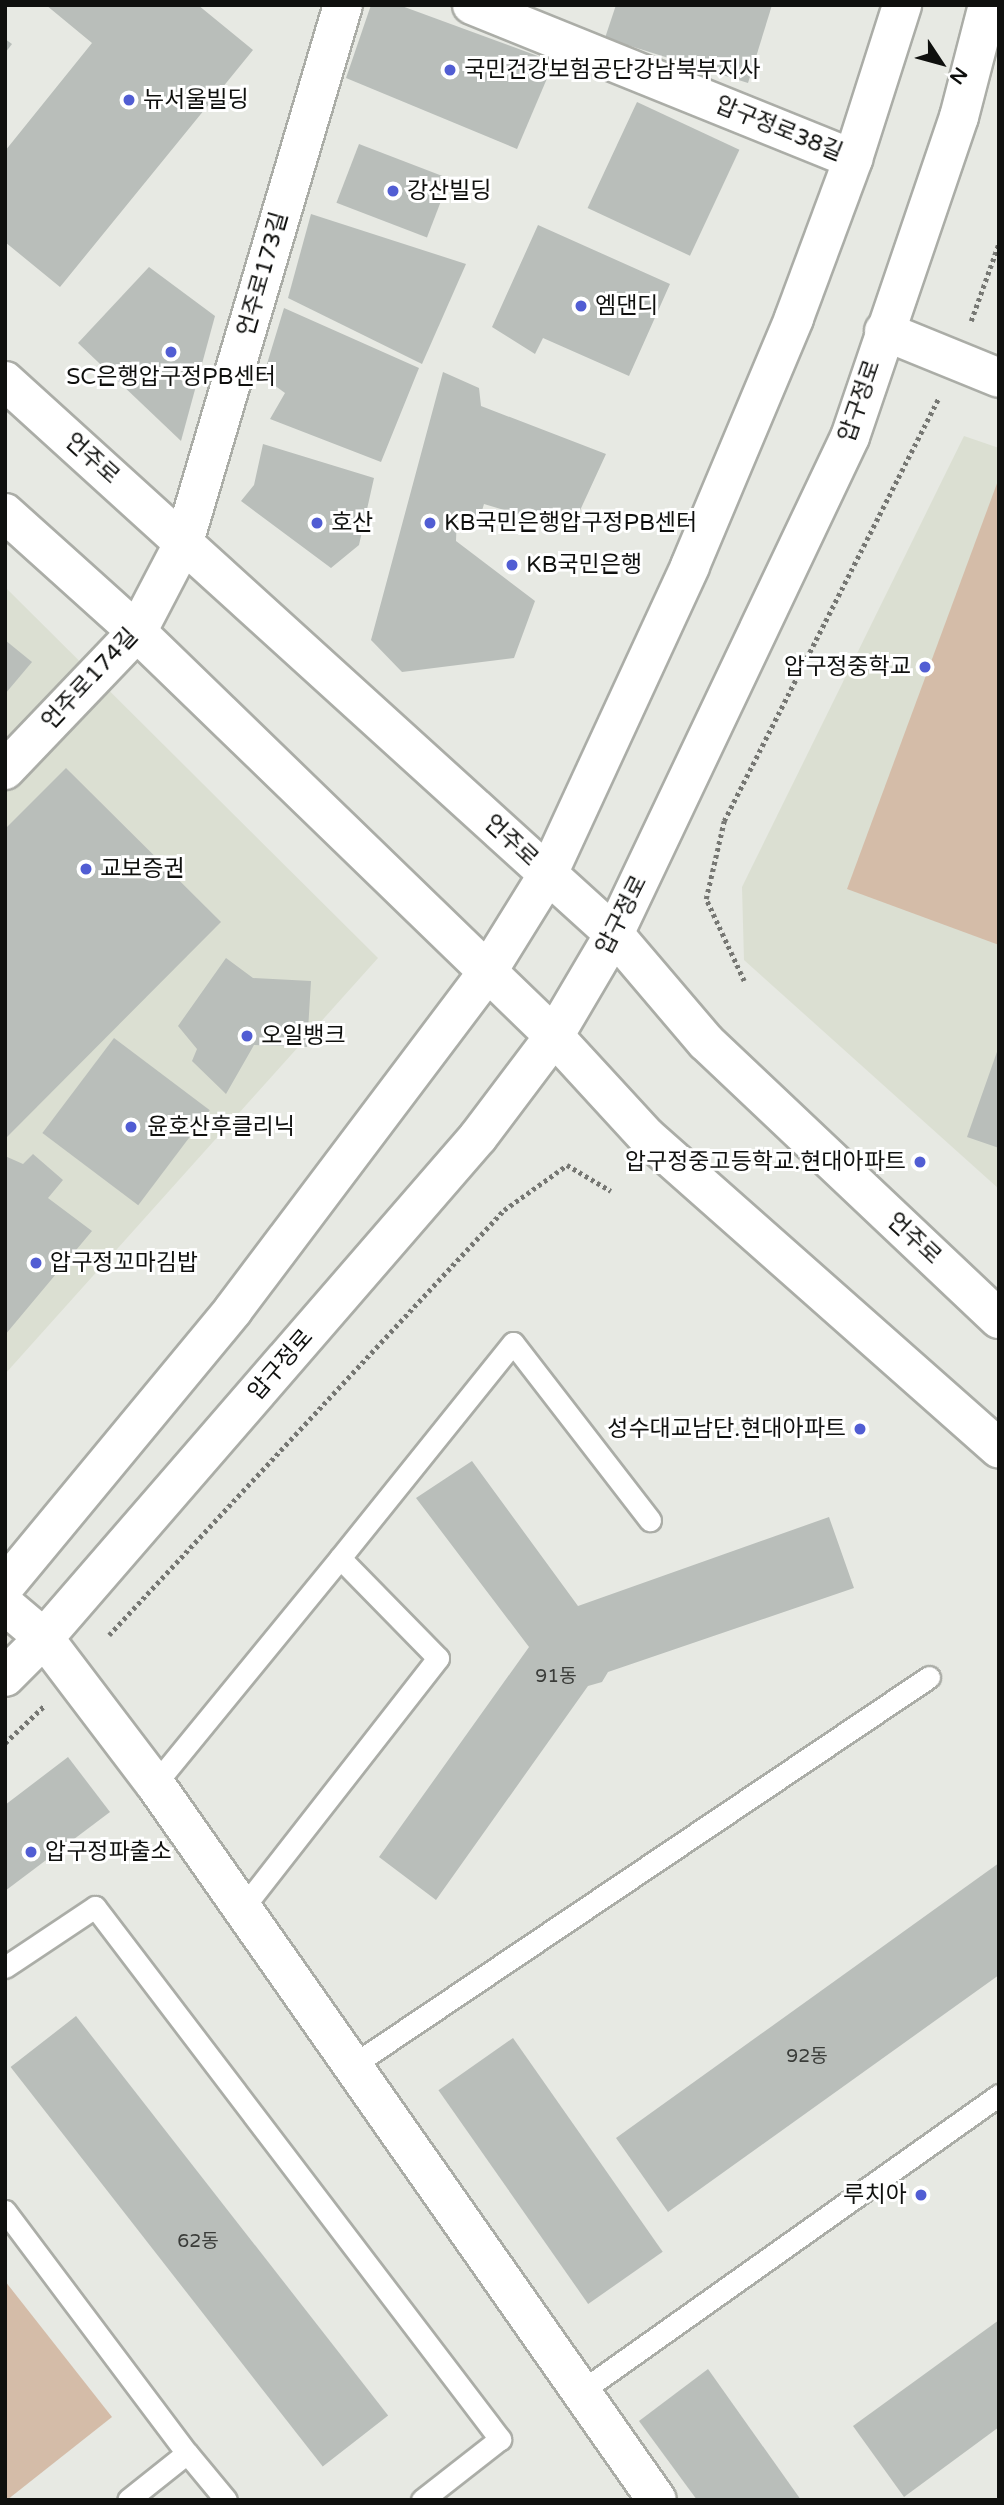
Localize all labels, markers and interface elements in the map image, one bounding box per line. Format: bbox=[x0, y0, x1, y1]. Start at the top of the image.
north arrow bbox=[906, 28, 976, 98]
place label: 국민건강보험공단강남북부지사 bbox=[464, 56, 760, 84]
marker: 국민건강보험공단강남북부지사 bbox=[442, 62, 458, 78]
text: N bbox=[945, 63, 971, 88]
place label: 뉴서울빌딩 bbox=[143, 86, 249, 114]
street label: 압구정로38길 bbox=[711, 91, 847, 167]
marker: 뉴서울빌딩 bbox=[121, 92, 137, 108]
place label: 강산빌딩 bbox=[407, 177, 492, 205]
marker: 강산빌딩 bbox=[385, 183, 401, 199]
street label: 언주로173길 bbox=[232, 209, 294, 339]
place label: 엠댄디 bbox=[595, 292, 658, 320]
marker: 엠댄디 bbox=[573, 298, 589, 314]
marker: SC은행압구정PB센터 bbox=[163, 344, 179, 360]
street label: 압구정로 bbox=[833, 356, 887, 446]
place label: SC은행압구정PB센터 bbox=[66, 363, 276, 391]
street label: 언주로 bbox=[59, 428, 125, 490]
place label: 호산 bbox=[331, 509, 373, 537]
place label: KB국민은행압구정PB센터 bbox=[444, 509, 697, 537]
marker: 호산 bbox=[309, 515, 325, 531]
marker: KB국민은행압구정PB센터 bbox=[422, 515, 438, 531]
place label: KB국민은행 bbox=[526, 551, 642, 579]
marker: KB국민은행 bbox=[504, 557, 520, 573]
street label: 언주로174길 bbox=[36, 623, 144, 735]
place label: 압구정중학교 bbox=[784, 653, 911, 681]
marker: 압구정중학교 bbox=[917, 659, 933, 675]
street label: 언주로 bbox=[478, 809, 544, 873]
place label: 교보증권 bbox=[100, 855, 185, 883]
marker: 교보증권 bbox=[78, 861, 94, 877]
street label: 압구정로 bbox=[590, 871, 654, 959]
place label: 오일뱅크 bbox=[261, 1022, 346, 1050]
marker: 오일뱅크 bbox=[239, 1028, 255, 1044]
place label: 윤호산후클리닉 bbox=[147, 1113, 295, 1141]
marker: 윤호산후클리닉 bbox=[121, 1117, 141, 1137]
place label: 압구정중고등학교.현대아파트 bbox=[625, 1148, 906, 1176]
marker: 압구정중고등학교.현대아파트 bbox=[912, 1154, 928, 1170]
street label: 언주로 bbox=[881, 1207, 947, 1271]
place label: 압구정꼬마김밥 bbox=[50, 1249, 198, 1277]
marker: 압구정꼬마김밥 bbox=[28, 1255, 44, 1271]
street label: 압구정로 bbox=[243, 1324, 319, 1406]
place label: 성수대교남단.현대아파트 bbox=[607, 1415, 846, 1443]
marker: 성수대교남단.현대아파트 bbox=[852, 1421, 868, 1437]
house number: 91동 bbox=[535, 1666, 577, 1688]
place label: 압구정파출소 bbox=[45, 1838, 172, 1866]
marker: 압구정파출소 bbox=[23, 1844, 39, 1860]
house number: 92동 bbox=[786, 2046, 828, 2068]
place label: 루치아 bbox=[844, 2181, 907, 2209]
marker: 루치아 bbox=[913, 2187, 929, 2203]
house number: 62동 bbox=[177, 2231, 219, 2253]

